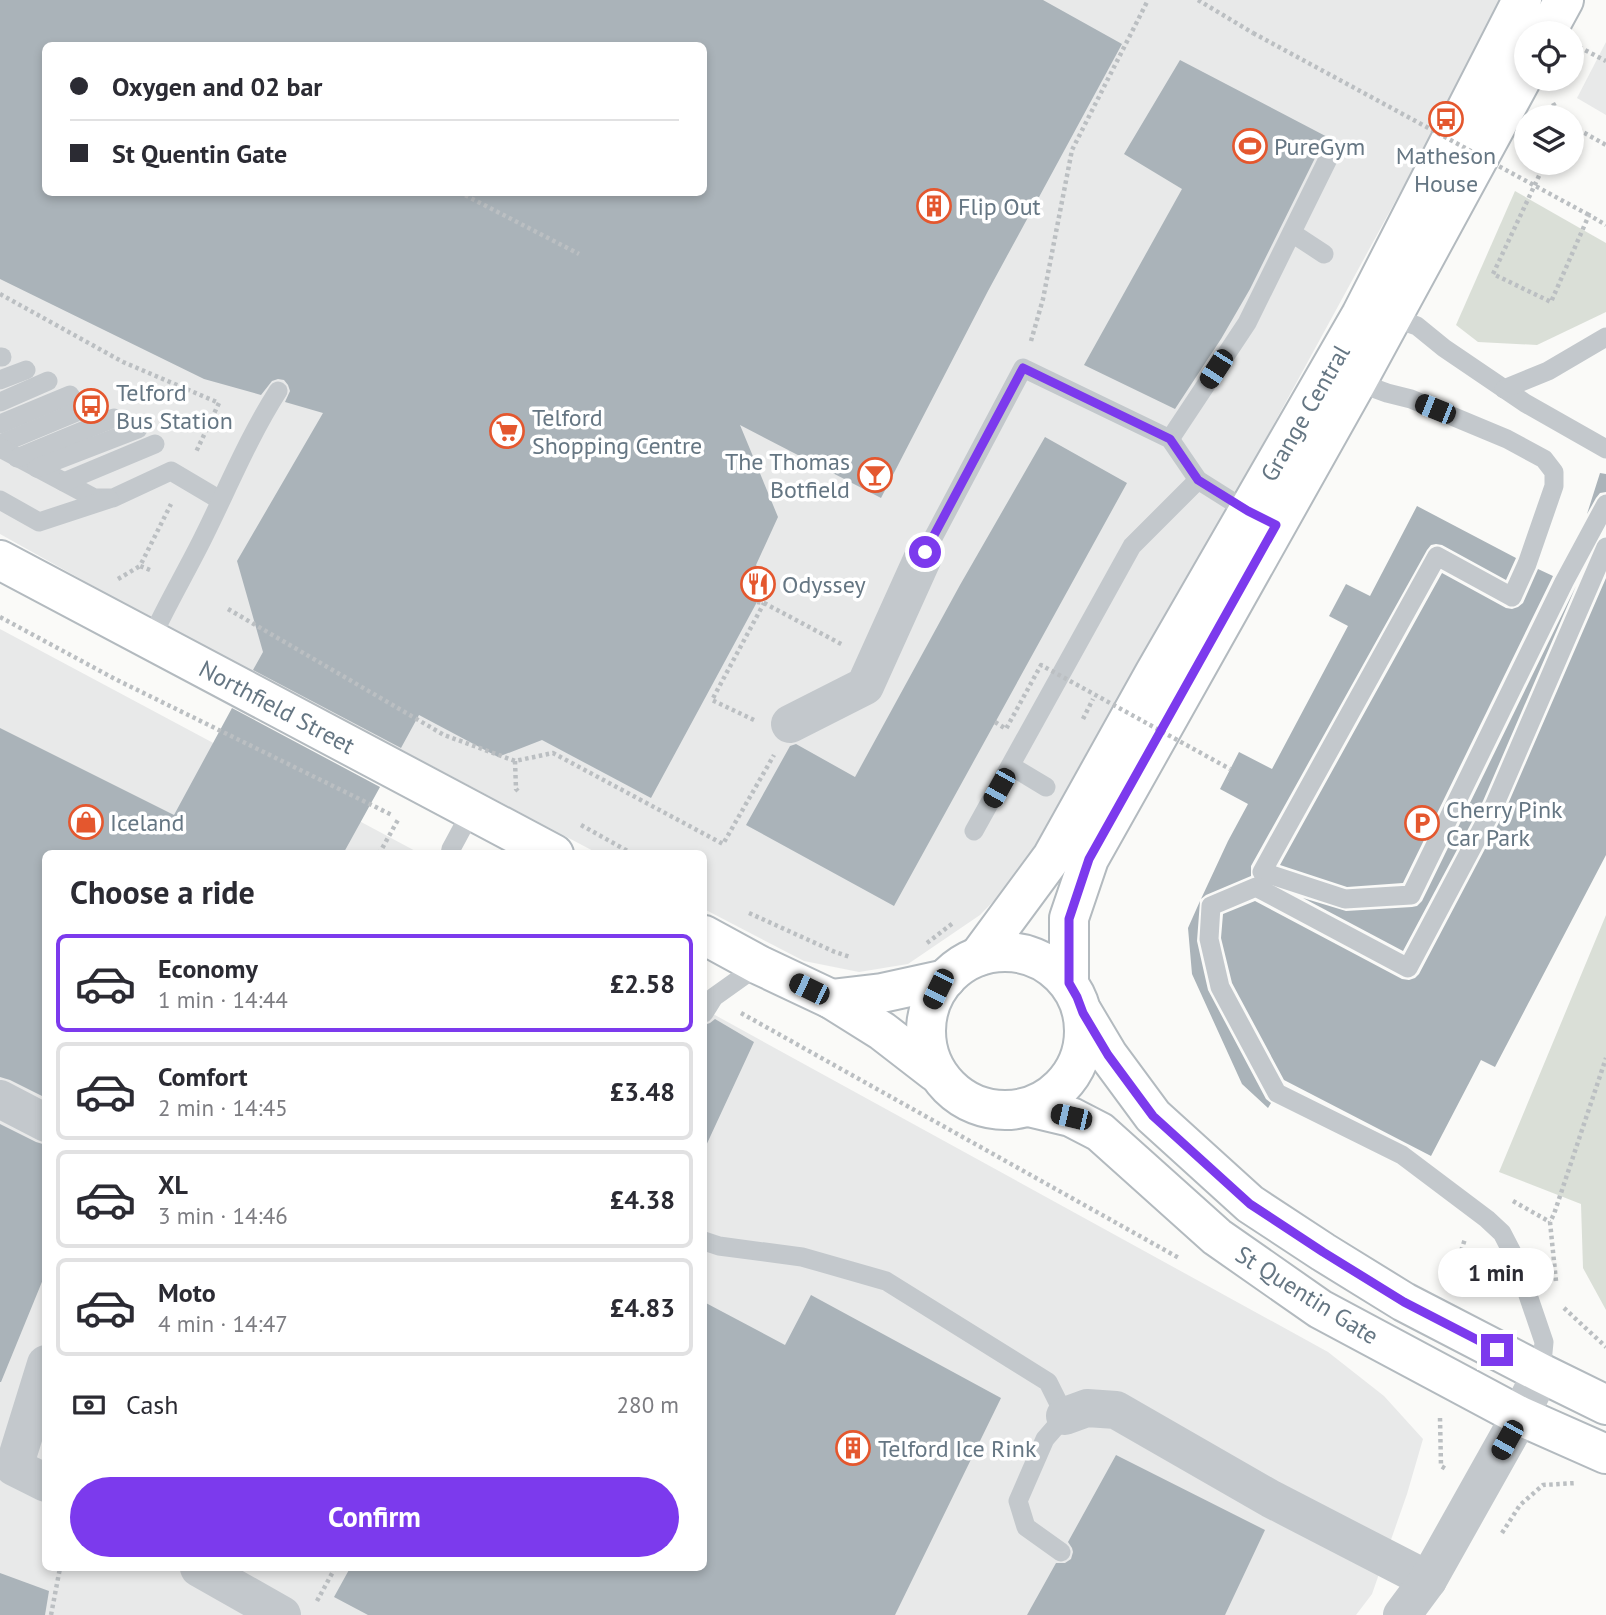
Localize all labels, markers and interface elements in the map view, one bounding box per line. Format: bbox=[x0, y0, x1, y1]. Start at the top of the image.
map controls bbox=[1514, 21, 1584, 175]
button: locate bbox=[1514, 21, 1584, 91]
text: Oxygen and 02 bar bbox=[112, 70, 322, 103]
bus stop icon: Matheson House bbox=[1427, 100, 1465, 138]
button: layers bbox=[1514, 105, 1584, 175]
sports icon: PureGym bbox=[1231, 127, 1269, 165]
place label: PureGym bbox=[1274, 131, 1365, 162]
text: St Quentin Gate bbox=[112, 137, 287, 170]
place label: Matheson House bbox=[1396, 140, 1496, 199]
building icon: Flip Out bbox=[915, 187, 953, 225]
place label: Flip Out bbox=[958, 191, 1041, 222]
street label: Grange Central bbox=[1253, 339, 1357, 487]
car bbox=[1196, 346, 1237, 392]
place label: Telford Bus Station bbox=[116, 377, 233, 436]
bus stop icon: Telford Bus Station bbox=[72, 387, 110, 425]
car bbox=[1412, 391, 1459, 427]
place label: Telford Shopping Centre bbox=[532, 402, 702, 461]
supermarket icon: Telford Shopping Centre bbox=[488, 412, 526, 450]
place label: The Thomas Botfield bbox=[725, 446, 850, 505]
bar icon: The Thomas Botfield bbox=[856, 456, 894, 494]
route start bbox=[909, 536, 941, 568]
restaurant icon: Odyssey bbox=[739, 565, 777, 603]
place label: Odyssey bbox=[782, 569, 866, 600]
street label: Northfield Street bbox=[194, 653, 360, 761]
car bbox=[980, 765, 1019, 811]
place label: Cherry Pink Car Park bbox=[1446, 794, 1563, 853]
shop icon: Iceland bbox=[67, 803, 105, 841]
parking icon: Cherry Pink Car Park bbox=[1403, 804, 1441, 842]
place label: Iceland bbox=[110, 807, 184, 838]
text: Choose a ride bbox=[70, 871, 255, 913]
icon: car bbox=[74, 952, 137, 1015]
text: Economy bbox=[158, 952, 258, 985]
car bbox=[920, 966, 957, 1012]
text: £2.58 bbox=[610, 967, 675, 1000]
car bbox=[786, 970, 833, 1008]
text: 1 min · 14:44 bbox=[158, 985, 288, 1014]
icon: car bbox=[74, 1060, 137, 1123]
text: Comfort bbox=[158, 1060, 248, 1093]
text: £3.48 bbox=[610, 1075, 675, 1108]
text: 2 min · 14:45 bbox=[158, 1093, 288, 1122]
car bbox=[1049, 1102, 1094, 1132]
icon: car bbox=[74, 1168, 137, 1231]
text: XL bbox=[158, 1168, 188, 1201]
text: £4.38 bbox=[610, 1183, 675, 1216]
text: 3 min · 14:46 bbox=[158, 1201, 288, 1230]
street label: St Quentin Gate bbox=[1230, 1239, 1384, 1351]
callout: 1 min bbox=[1439, 1248, 1555, 1298]
text: 1 min bbox=[1468, 1258, 1524, 1287]
icon: car bbox=[74, 1276, 137, 1339]
text: Moto bbox=[158, 1276, 216, 1309]
text: £4.83 bbox=[610, 1291, 675, 1324]
text: 4 min · 14:47 bbox=[158, 1309, 288, 1338]
route end bbox=[1481, 1334, 1513, 1366]
icon: cash bbox=[70, 1386, 108, 1424]
text: Cash bbox=[126, 1388, 178, 1421]
text: 280 m bbox=[617, 1390, 679, 1419]
car bbox=[1488, 1417, 1527, 1463]
building icon: Telford Ice Rink bbox=[834, 1429, 872, 1467]
place label: Telford Ice Rink bbox=[878, 1433, 1037, 1464]
button: Confirm bbox=[70, 1477, 679, 1557]

